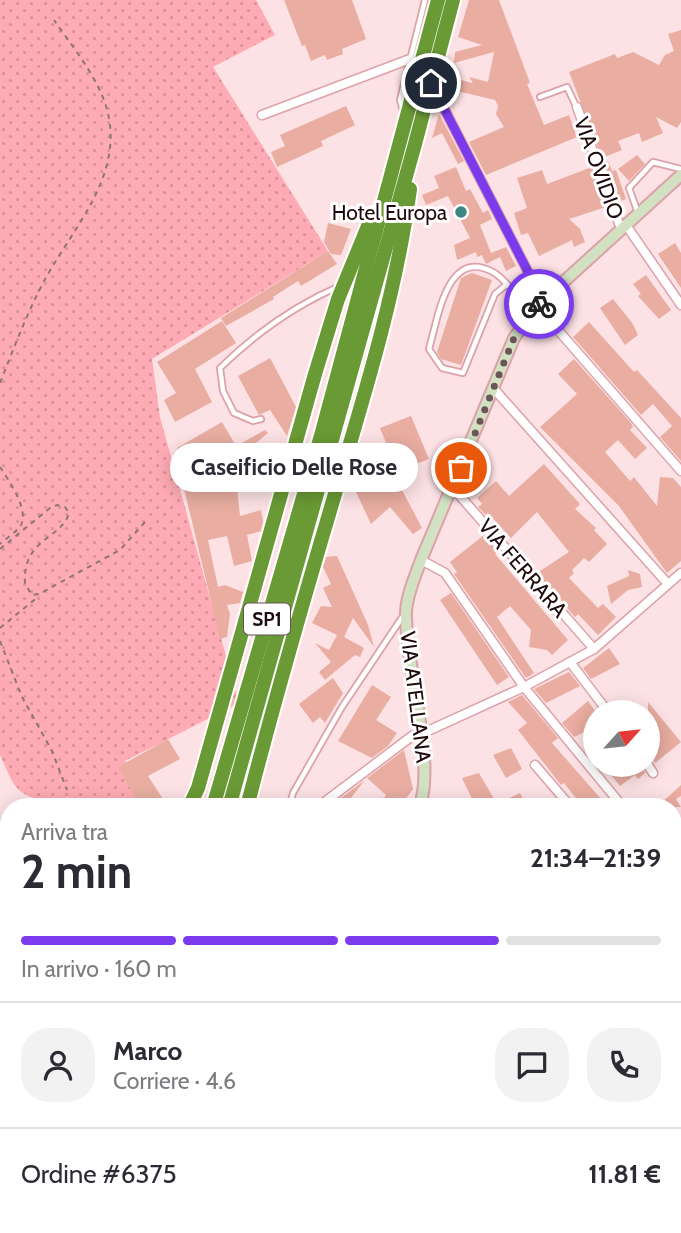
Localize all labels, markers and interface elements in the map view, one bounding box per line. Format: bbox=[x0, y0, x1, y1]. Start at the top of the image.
pin bbox=[401, 53, 461, 113]
icon: home bbox=[412, 64, 450, 102]
street label: VIA OVIDIO bbox=[569, 114, 629, 222]
place label: Hotel Europa bbox=[332, 200, 447, 225]
marker: Hotel Europa bbox=[453, 204, 469, 220]
courier bbox=[504, 269, 574, 339]
icon: bike bbox=[520, 285, 558, 323]
pin bbox=[431, 438, 491, 498]
callout: Caseificio Delle Rose bbox=[171, 444, 419, 492]
icon: bag bbox=[442, 449, 480, 487]
text: Caseificio Delle Rose bbox=[191, 453, 397, 481]
street label: VIA FERRARA bbox=[473, 514, 573, 622]
road number: SP1 bbox=[244, 604, 290, 634]
street label: VIA ATELLANA bbox=[396, 630, 436, 764]
north arrow bbox=[583, 700, 660, 777]
map controls bbox=[583, 700, 660, 777]
text: Arriva tra bbox=[21, 818, 108, 846]
text: 21:34–21:39 bbox=[530, 842, 661, 874]
text: 2 min bbox=[21, 844, 132, 900]
text: In arrivo · 160 m bbox=[21, 955, 177, 983]
button: person bbox=[21, 1028, 95, 1102]
button: chat bbox=[495, 1028, 569, 1102]
button: phone bbox=[587, 1028, 661, 1102]
text: Marco bbox=[113, 1035, 182, 1067]
text: Corriere · 4.6 bbox=[113, 1067, 236, 1095]
text: Ordine #6375 bbox=[21, 1158, 177, 1190]
text: 11.81 € bbox=[588, 1158, 661, 1190]

